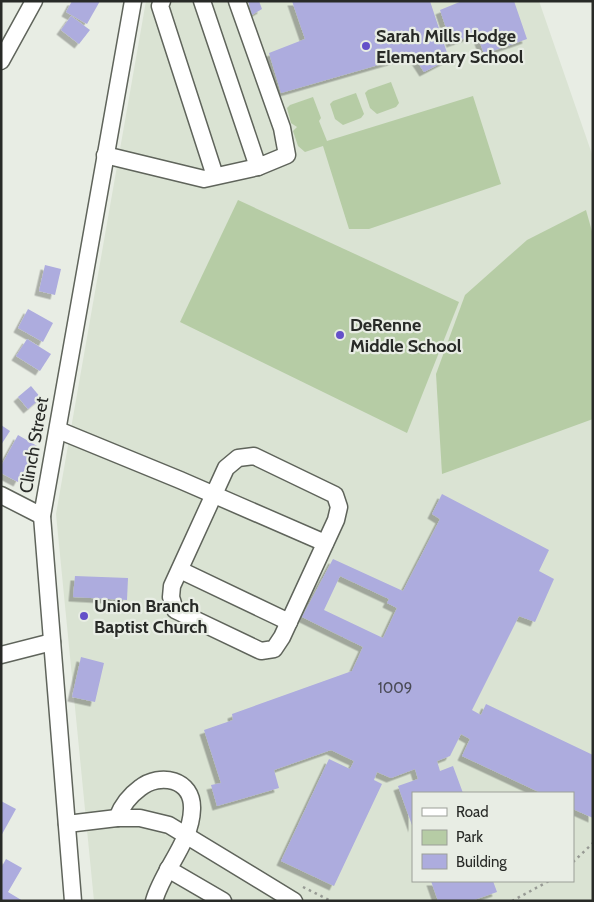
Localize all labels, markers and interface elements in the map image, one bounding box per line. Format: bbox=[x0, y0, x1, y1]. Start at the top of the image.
place label: Sarah Mills Hodge Elementary School bbox=[376, 25, 524, 68]
marker: Sarah Mills Hodge Elementary School bbox=[360, 40, 372, 52]
place label: DeRenne Middle School bbox=[350, 314, 462, 357]
marker: DeRenne Middle School bbox=[334, 329, 346, 341]
street label: Clinch Street bbox=[15, 395, 53, 495]
place label: Union Branch Baptist Church bbox=[94, 595, 207, 638]
marker: Union Branch Baptist Church bbox=[78, 610, 90, 622]
house number: 1009 bbox=[378, 679, 412, 697]
legend bbox=[412, 792, 574, 882]
text: Road bbox=[456, 803, 489, 821]
text: Park bbox=[456, 828, 483, 846]
text: Building bbox=[456, 853, 507, 871]

